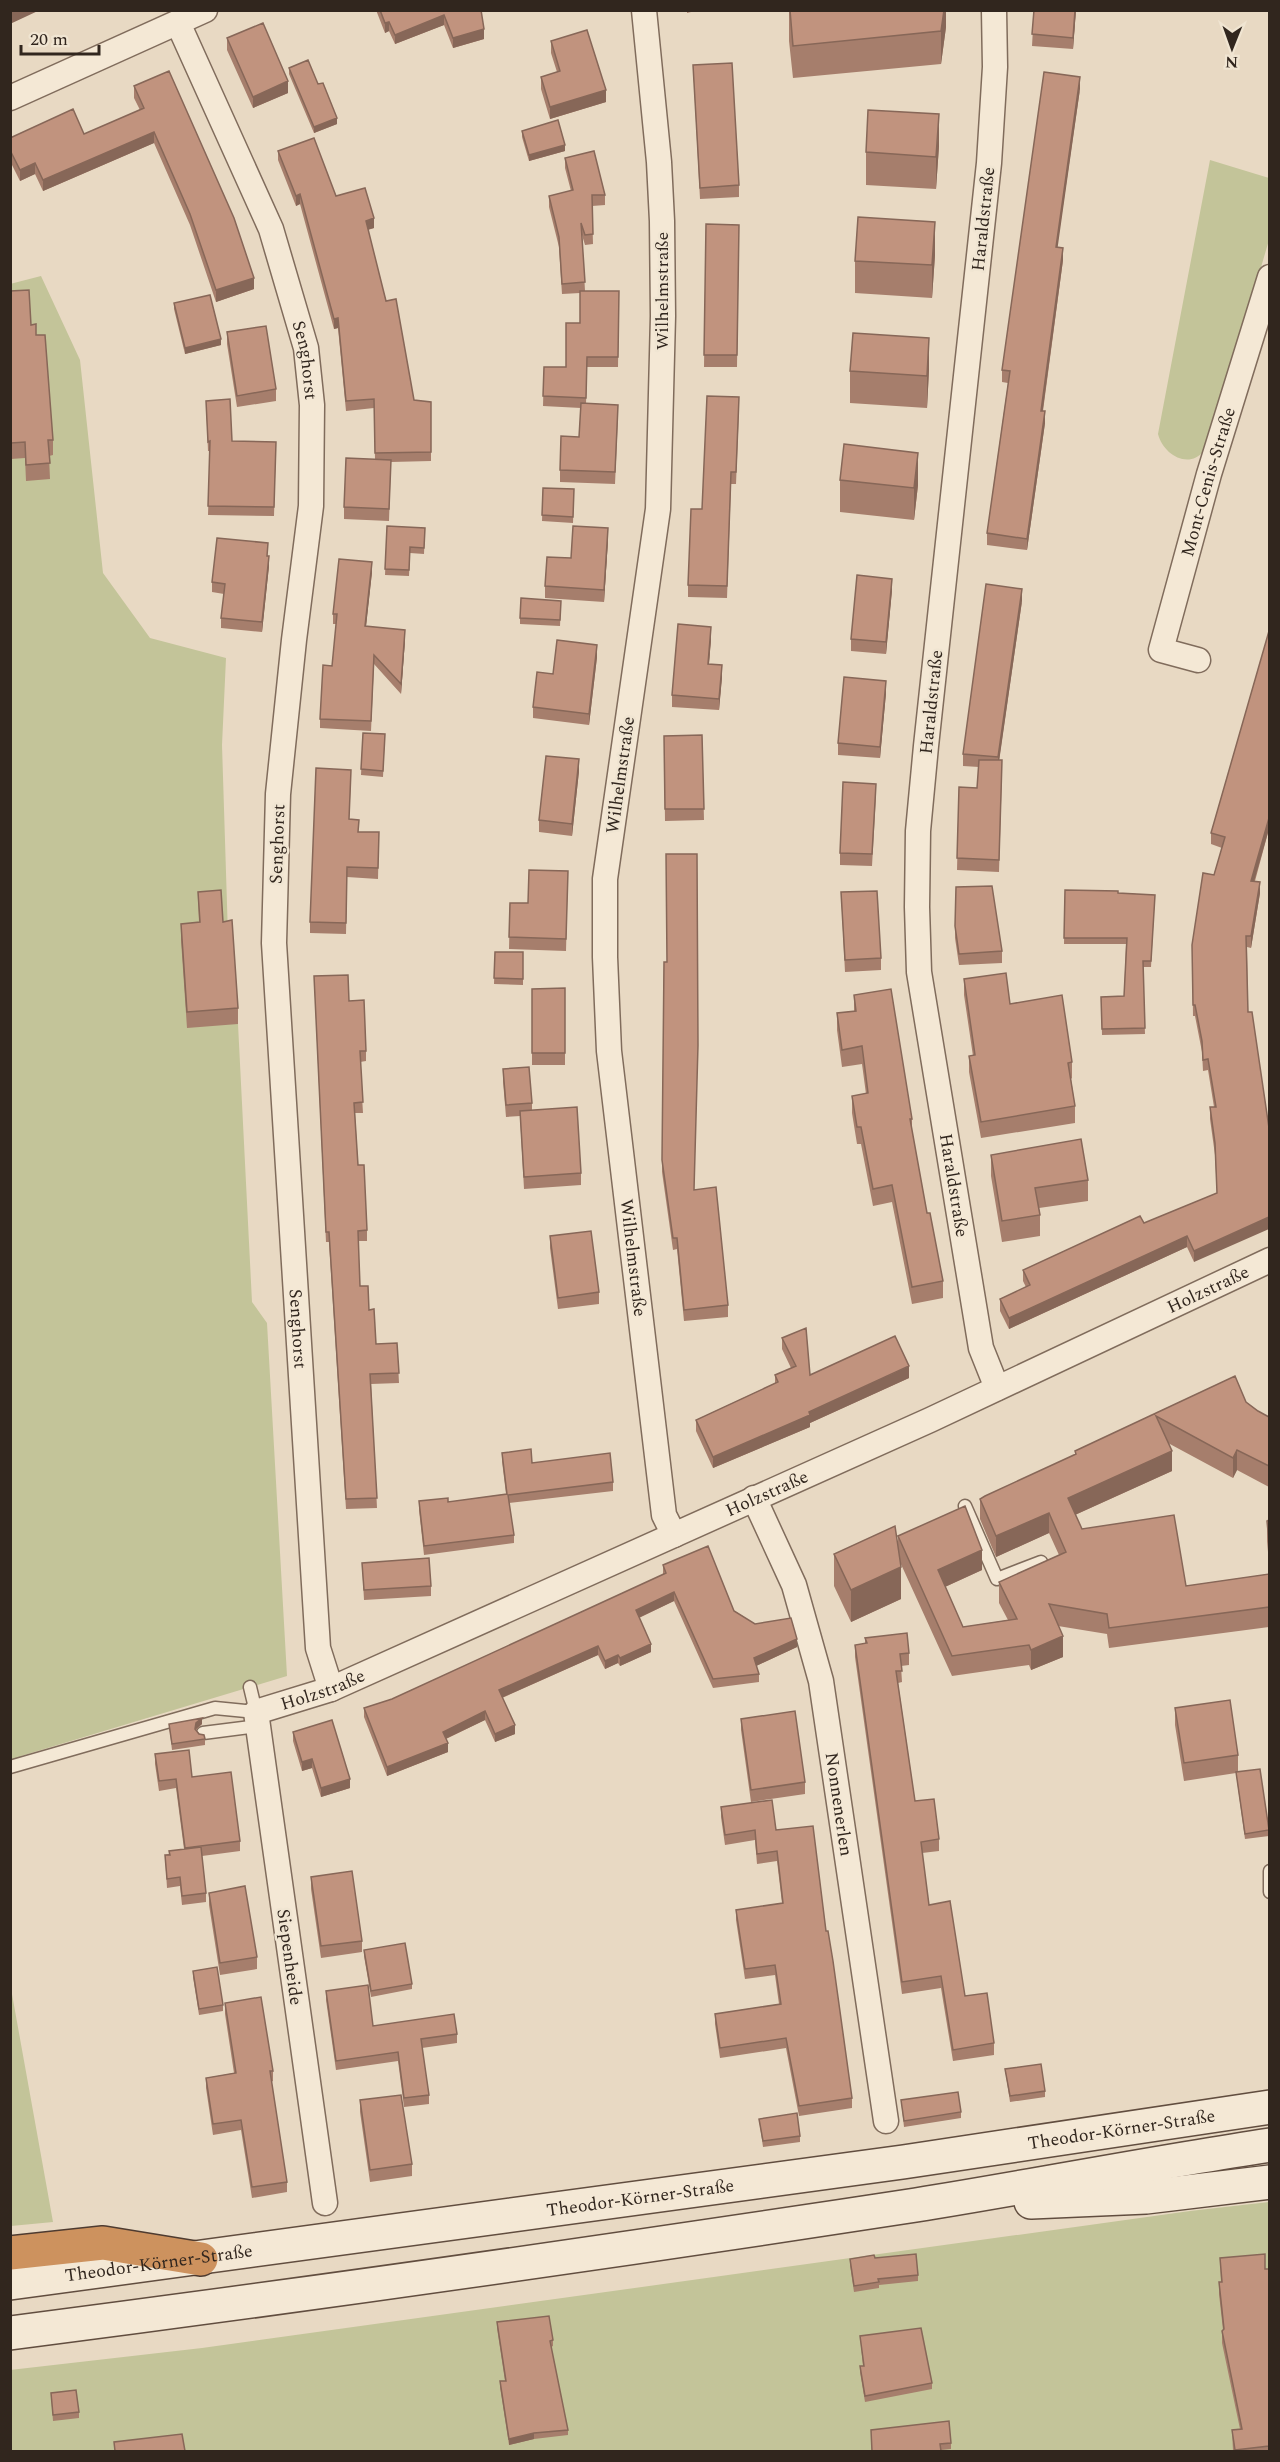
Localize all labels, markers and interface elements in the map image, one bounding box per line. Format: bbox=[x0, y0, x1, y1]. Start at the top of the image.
scale bar bbox=[21, 18, 99, 56]
north arrow bbox=[1202, 18, 1262, 78]
text: 20 m bbox=[30, 26, 68, 53]
text: N bbox=[1225, 50, 1238, 74]
street label: Haraldstraße bbox=[965, 166, 1002, 272]
street label: Wilhelmstraße bbox=[649, 232, 676, 350]
street label: Senghorst bbox=[285, 317, 324, 401]
street label: Mont-Cenis-Straße bbox=[1174, 404, 1243, 560]
street label: Haraldstraße bbox=[913, 649, 950, 755]
street label: Wilhelmstraße bbox=[599, 715, 642, 835]
street label: Senghorst bbox=[263, 804, 292, 884]
street label: Haraldstraße bbox=[932, 1131, 975, 1239]
street label: Wilhelmstraße bbox=[613, 1198, 653, 1318]
street label: Holzstraße bbox=[1162, 1259, 1254, 1321]
street label: Senghorst bbox=[282, 1288, 314, 1370]
street label: Holzstraße bbox=[721, 1463, 813, 1524]
street label: Holzstraße bbox=[277, 1662, 369, 1718]
street label: Nonnenerlen bbox=[818, 1751, 860, 1858]
street label: Siepenheide bbox=[269, 1907, 310, 2007]
street label: Theodor-Körner-Straße bbox=[1026, 2102, 1217, 2157]
street label: Theodor-Körner-Straße bbox=[545, 2172, 736, 2224]
street label: Theodor-Körner-Straße bbox=[63, 2237, 254, 2289]

